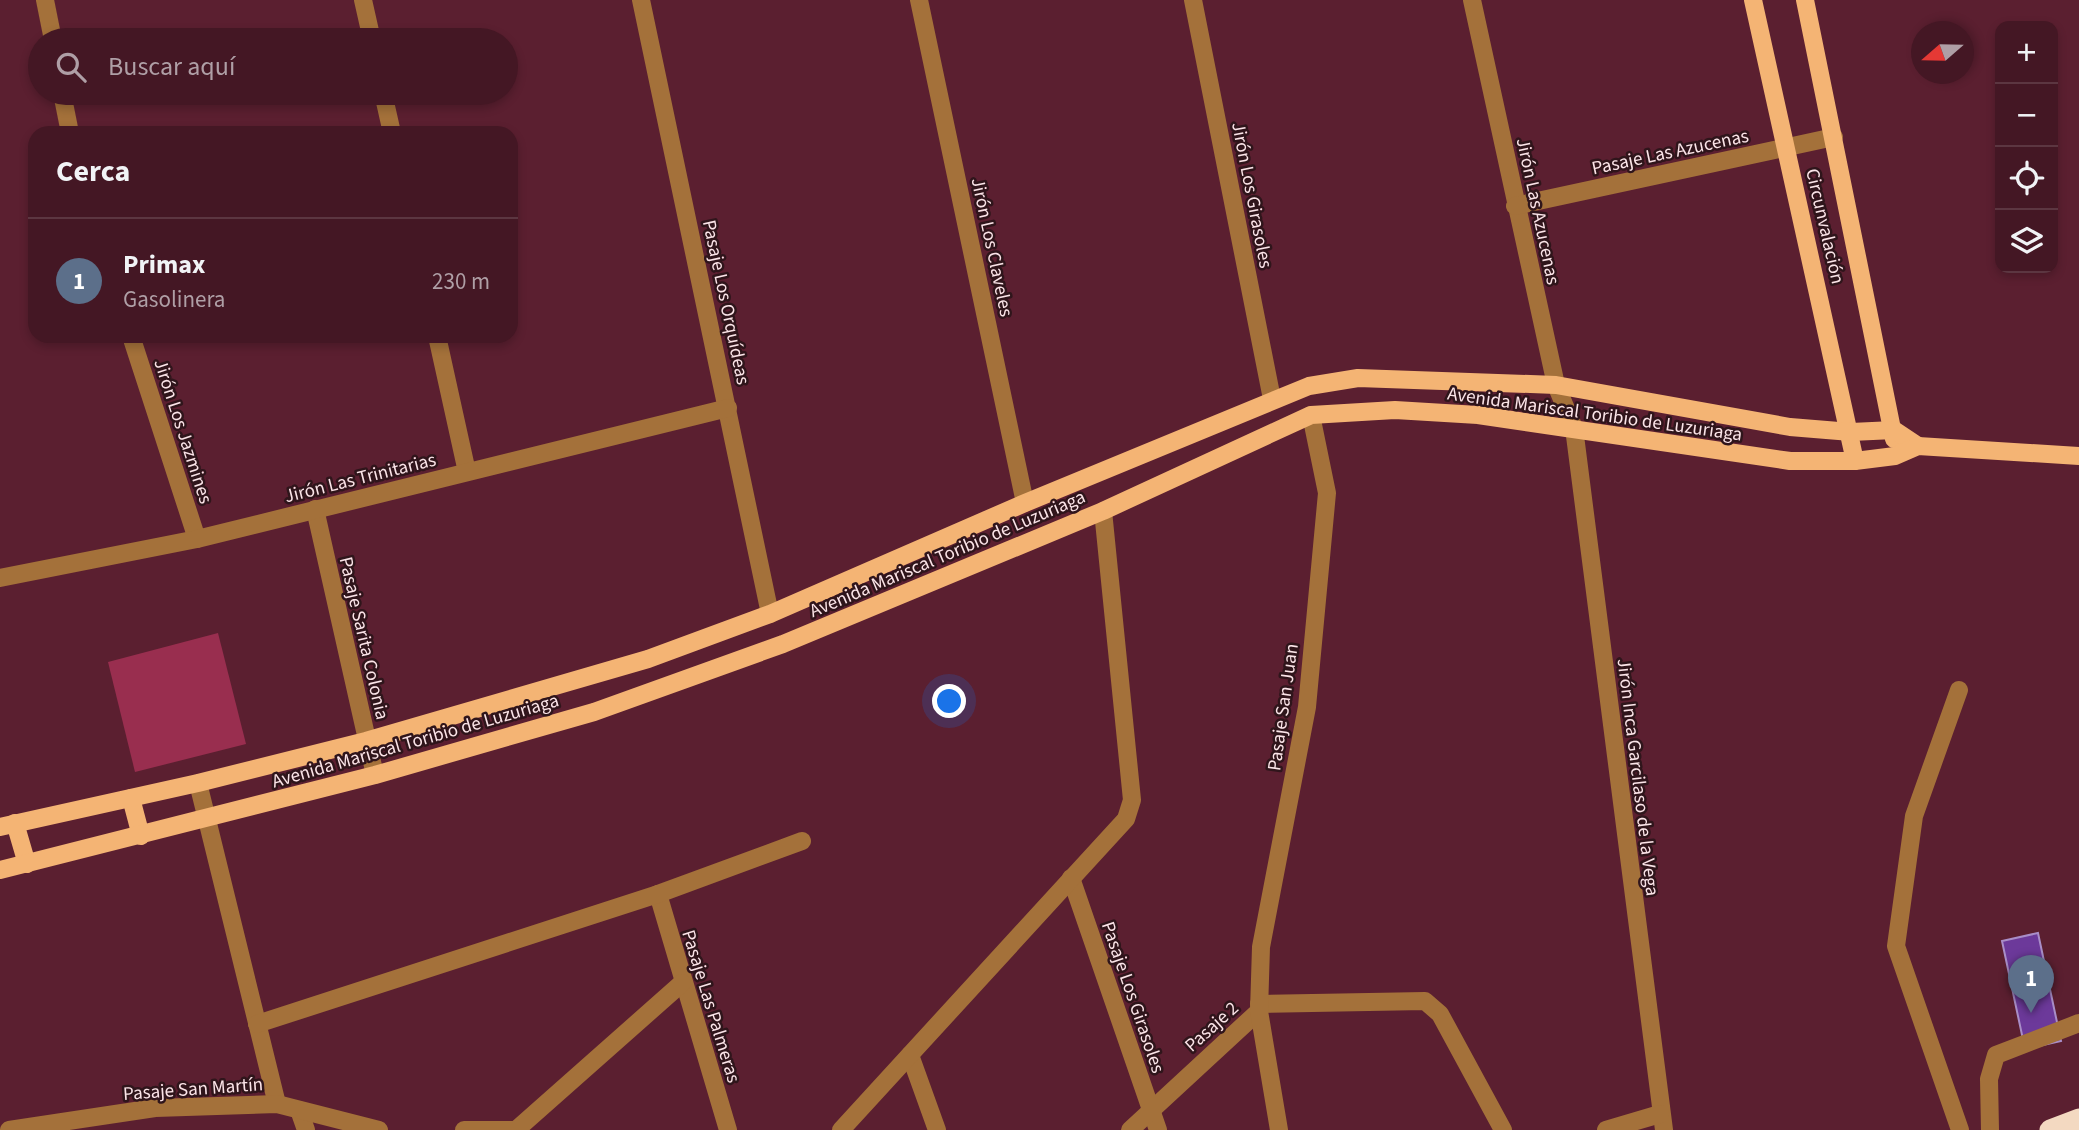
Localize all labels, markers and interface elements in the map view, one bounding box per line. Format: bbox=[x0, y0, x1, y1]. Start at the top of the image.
north arrow bbox=[1911, 21, 1974, 84]
map controls bbox=[1995, 21, 2058, 273]
button: + bbox=[1995, 21, 2058, 84]
search box bbox=[28, 28, 518, 105]
icon: search bbox=[52, 48, 90, 86]
text: Buscar aquí bbox=[108, 48, 235, 85]
button: − bbox=[1995, 84, 2058, 147]
street label: Jirón Los Girasoles bbox=[1224, 120, 1279, 271]
street label: Pasaje Las Azucenas bbox=[1589, 123, 1751, 182]
street label: Jirón Las Azucenas bbox=[1509, 135, 1566, 287]
button: locate bbox=[1995, 147, 2058, 210]
text: Cerca bbox=[56, 150, 130, 193]
street label: Circunvalación bbox=[1798, 166, 1851, 287]
street label: Jirón Los Claveles bbox=[964, 175, 1019, 319]
button: layers bbox=[1995, 210, 2058, 273]
street label: Pasaje Los Orquídeas bbox=[695, 217, 756, 387]
text: Primax bbox=[123, 246, 205, 283]
text: 1 bbox=[73, 265, 85, 298]
text: 230 m bbox=[432, 265, 490, 298]
text: Gasolinera bbox=[123, 283, 225, 316]
street label: Jirón Los Jazmines bbox=[146, 356, 219, 507]
street label: Avenida Mariscal Toribio de Luzuriaga bbox=[1446, 380, 1744, 449]
street label: Jirón Las Trinitarias bbox=[282, 447, 439, 510]
street label: Avenida Mariscal Toribio de Luzuriaga bbox=[805, 484, 1090, 625]
street label: Pasaje Sarita Colonia bbox=[332, 554, 395, 722]
street label: Pasaje San Juan bbox=[1261, 642, 1306, 773]
street label: Jirón Inca Garcilaso de la Vega bbox=[1610, 657, 1665, 897]
your location bbox=[932, 684, 966, 718]
street label: Avenida Mariscal Toribio de Luzuriaga bbox=[269, 687, 562, 795]
street label: Pasaje Los Girasoles bbox=[1094, 918, 1171, 1077]
street label: Pasaje Las Palmeras bbox=[674, 927, 747, 1086]
pin: 1 bbox=[2008, 955, 2054, 1013]
street label: Pasaje 2 bbox=[1179, 996, 1245, 1059]
street label: Pasaje San Martín bbox=[122, 1071, 264, 1108]

